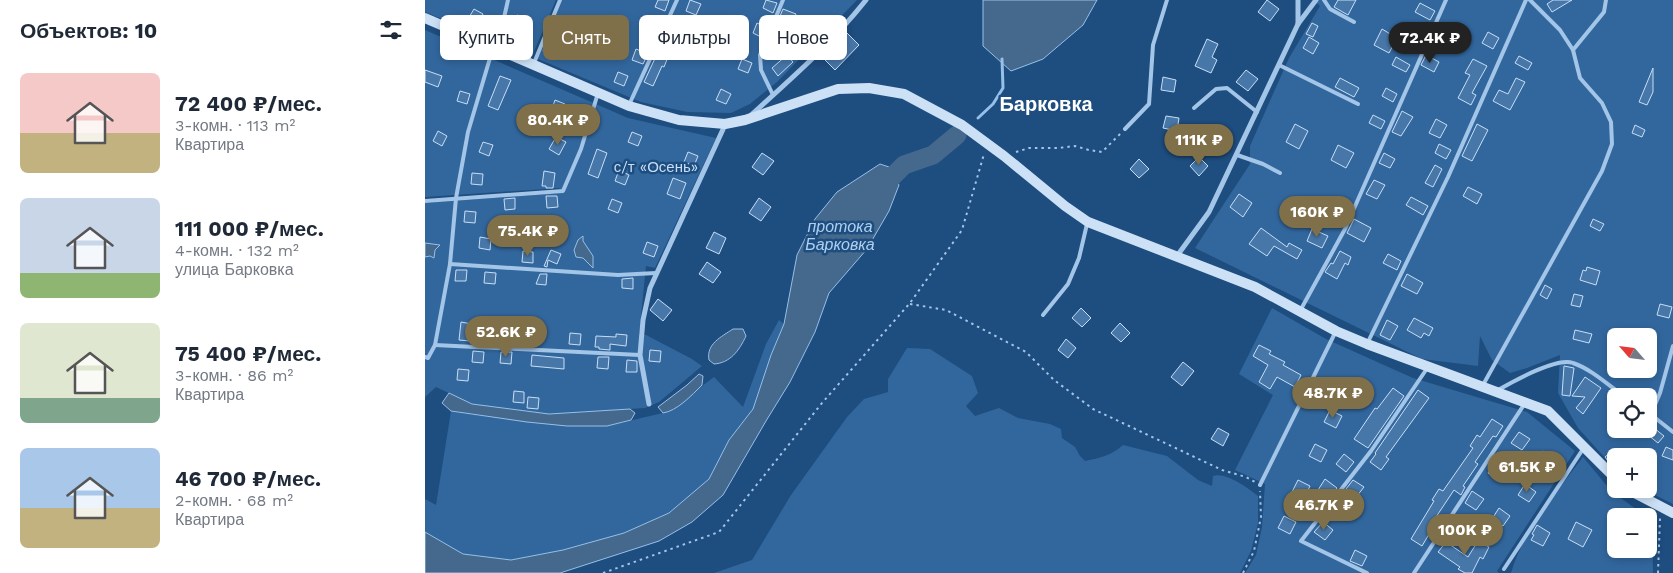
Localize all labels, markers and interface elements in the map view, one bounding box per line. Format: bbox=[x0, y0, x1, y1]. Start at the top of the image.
chip: Купить bbox=[440, 15, 533, 60]
chip: Снять bbox=[543, 15, 629, 60]
chip: Фильтры bbox=[639, 15, 749, 60]
chip: Новое bbox=[759, 15, 847, 60]
icon: filters bbox=[377, 16, 405, 44]
text: Объектов: 10 bbox=[20, 18, 157, 43]
pin: 72.4K ₽ bbox=[1384, 22, 1476, 64]
text: 72.4K ₽ bbox=[1400, 28, 1460, 47]
text: 72 400 ₽/мес. bbox=[175, 91, 322, 116]
district label: Барковка bbox=[999, 92, 1093, 116]
icon: home bbox=[60, 93, 120, 153]
pin: 80.4K ₽ bbox=[512, 104, 604, 146]
text: 80.4K ₽ bbox=[527, 110, 589, 129]
text: 3-комн. · 113 m² bbox=[175, 116, 295, 135]
pin: 111K ₽ bbox=[1158, 124, 1240, 166]
text: 111K ₽ bbox=[1175, 130, 1223, 149]
text: Квартира bbox=[175, 135, 244, 154]
park label: с/т «Осень» bbox=[614, 158, 698, 176]
pin: 160K ₽ bbox=[1276, 196, 1358, 238]
text: 160K ₽ bbox=[1290, 202, 1344, 221]
pin: 75.4K ₽ bbox=[482, 214, 574, 257]
text: 111 000 ₽/мес. bbox=[175, 216, 324, 241]
water label: протока Барковка bbox=[805, 217, 875, 254]
icon: home bbox=[60, 218, 120, 278]
text: 75.4K ₽ bbox=[498, 221, 558, 240]
text: 4-комн. · 132 m² bbox=[175, 241, 299, 260]
text: улица Барковка bbox=[175, 260, 294, 279]
pin: 52.6K ₽ bbox=[460, 316, 552, 358]
text: 52.6K ₽ bbox=[476, 322, 536, 341]
north arrow bbox=[1607, 328, 1657, 378]
map controls bbox=[1607, 328, 1657, 558]
text: 75 400 ₽/мес. bbox=[175, 341, 321, 366]
icon: home bbox=[60, 343, 120, 403]
text: 3-комн. · 86 m² bbox=[175, 366, 293, 385]
pin: 48.7K ₽ bbox=[1287, 376, 1379, 419]
text: 48.7K ₽ bbox=[1303, 383, 1363, 402]
text: Квартира bbox=[175, 385, 244, 404]
button: locate bbox=[1607, 388, 1657, 438]
button: + bbox=[1607, 448, 1657, 498]
pin: 61.5K ₽ bbox=[1481, 450, 1573, 493]
text: 61.5K ₽ bbox=[1498, 457, 1556, 476]
text: 46 700 ₽/мес. bbox=[175, 466, 321, 491]
icon: home bbox=[60, 468, 120, 528]
pin: 46.7K ₽ bbox=[1278, 488, 1370, 531]
text: 2-комн. · 68 m² bbox=[175, 491, 293, 510]
text: 46.7K ₽ bbox=[1294, 495, 1354, 514]
button: − bbox=[1607, 508, 1657, 558]
text: Квартира bbox=[175, 510, 244, 529]
pin: 100K ₽ bbox=[1424, 514, 1506, 556]
text: 100K ₽ bbox=[1438, 520, 1492, 539]

